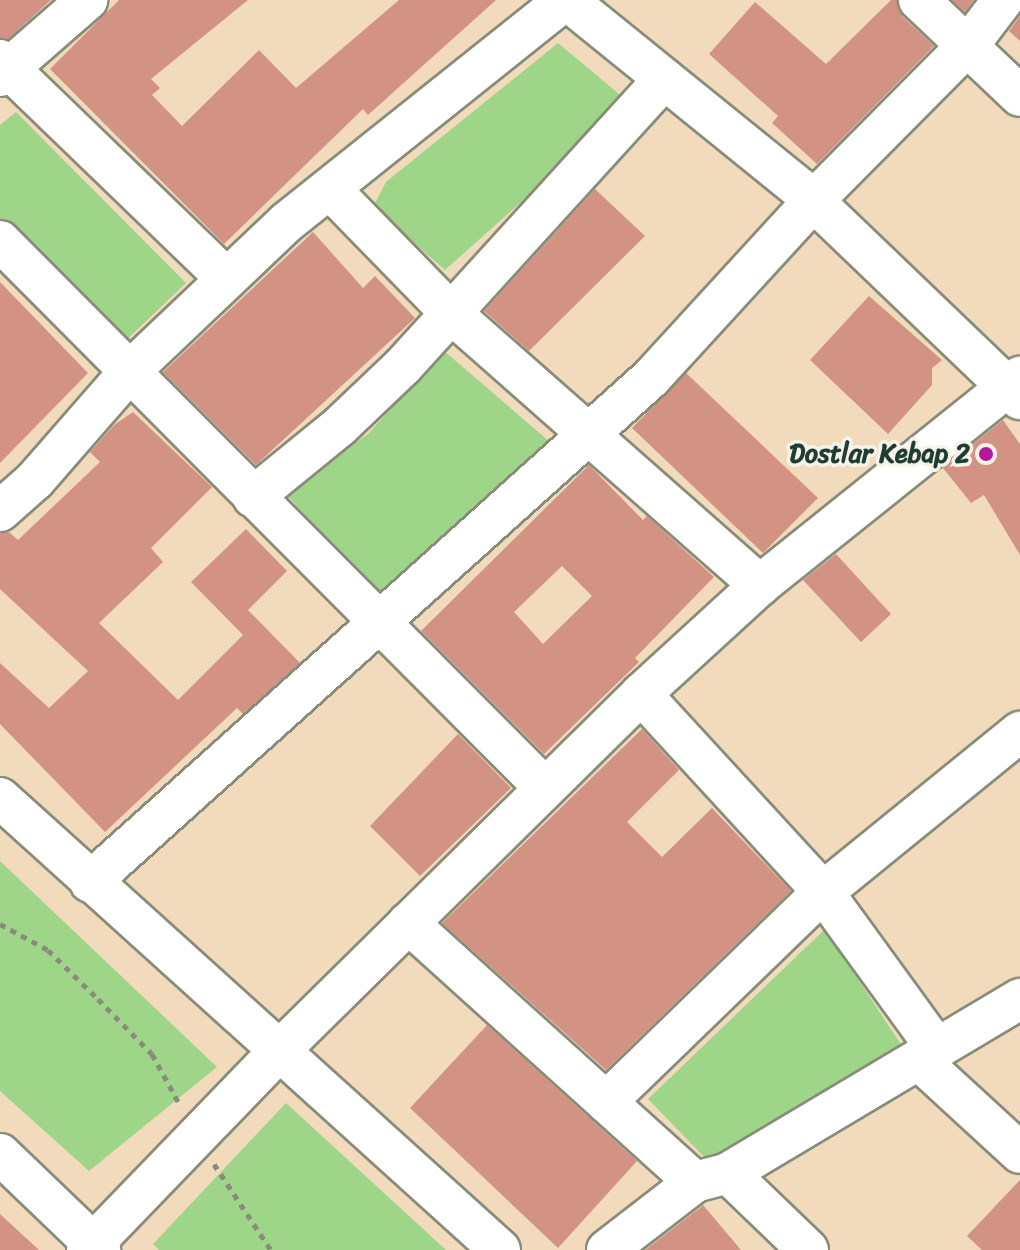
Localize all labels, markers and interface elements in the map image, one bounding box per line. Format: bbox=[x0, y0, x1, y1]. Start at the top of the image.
place label: Dostlar Kebap 2 bbox=[788, 438, 970, 470]
marker: Dostlar Kebap 2 bbox=[977, 445, 995, 463]

